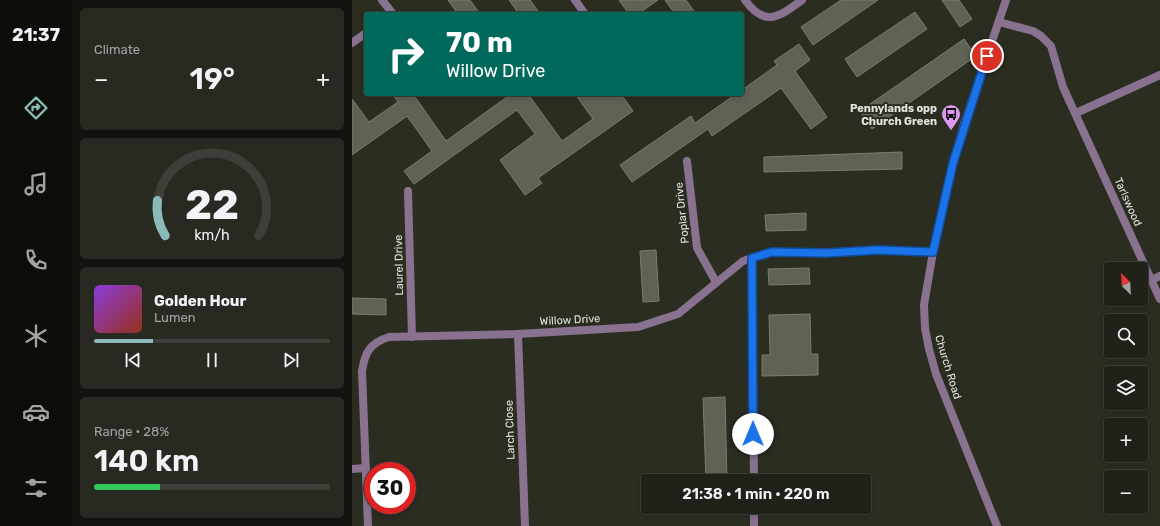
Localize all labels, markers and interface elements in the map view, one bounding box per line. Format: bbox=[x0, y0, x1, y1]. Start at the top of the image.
text: 21:37 bbox=[12, 24, 60, 46]
text: 70 m bbox=[446, 26, 513, 59]
icon: right bbox=[380, 28, 432, 80]
pin bbox=[970, 39, 1004, 73]
text: Climate bbox=[94, 42, 140, 57]
icon: arrive bbox=[976, 45, 998, 67]
text: Willow Drive bbox=[446, 60, 545, 82]
text: 19° bbox=[190, 61, 235, 97]
text: − bbox=[94, 66, 108, 93]
text: + bbox=[316, 66, 330, 93]
icon: directions bbox=[22, 94, 50, 122]
place label: Pennylands opp Church Green bbox=[850, 102, 937, 128]
bus stop icon: Pennylands opp Church Green bbox=[940, 103, 962, 131]
icon: music bbox=[22, 170, 50, 198]
street label: Tarlswood bbox=[1112, 176, 1144, 228]
text: 22 bbox=[185, 180, 239, 229]
street label: Poplar Drive bbox=[672, 182, 692, 244]
text: km/h bbox=[194, 227, 230, 244]
street label: Laurel Drive bbox=[392, 234, 406, 296]
icon: phone bbox=[22, 246, 50, 274]
north arrow bbox=[1104, 262, 1148, 306]
map controls bbox=[1104, 262, 1148, 514]
text: Golden Hour bbox=[154, 292, 246, 310]
text: Lumen bbox=[154, 310, 196, 325]
street label: Willow Drive bbox=[539, 312, 601, 328]
button: search bbox=[1104, 314, 1148, 358]
icon: climate bbox=[22, 322, 50, 350]
street label: Church Road bbox=[932, 333, 964, 401]
icon: previous bbox=[122, 349, 144, 371]
icon: pause bbox=[201, 349, 223, 371]
icon: next bbox=[280, 349, 302, 371]
button: layers bbox=[1104, 366, 1148, 410]
icon: car bbox=[22, 398, 50, 426]
street label: Larch Close bbox=[502, 400, 518, 460]
position arrow bbox=[732, 413, 774, 455]
button: + bbox=[1104, 418, 1148, 462]
text: Range · 28% bbox=[94, 424, 169, 439]
text: 140 km bbox=[94, 443, 199, 479]
speed limit sign: 30 bbox=[364, 462, 416, 514]
button: − bbox=[1104, 470, 1148, 514]
icon: filters bbox=[22, 474, 50, 502]
text: 21:38 · 1 min · 220 m bbox=[682, 485, 830, 503]

